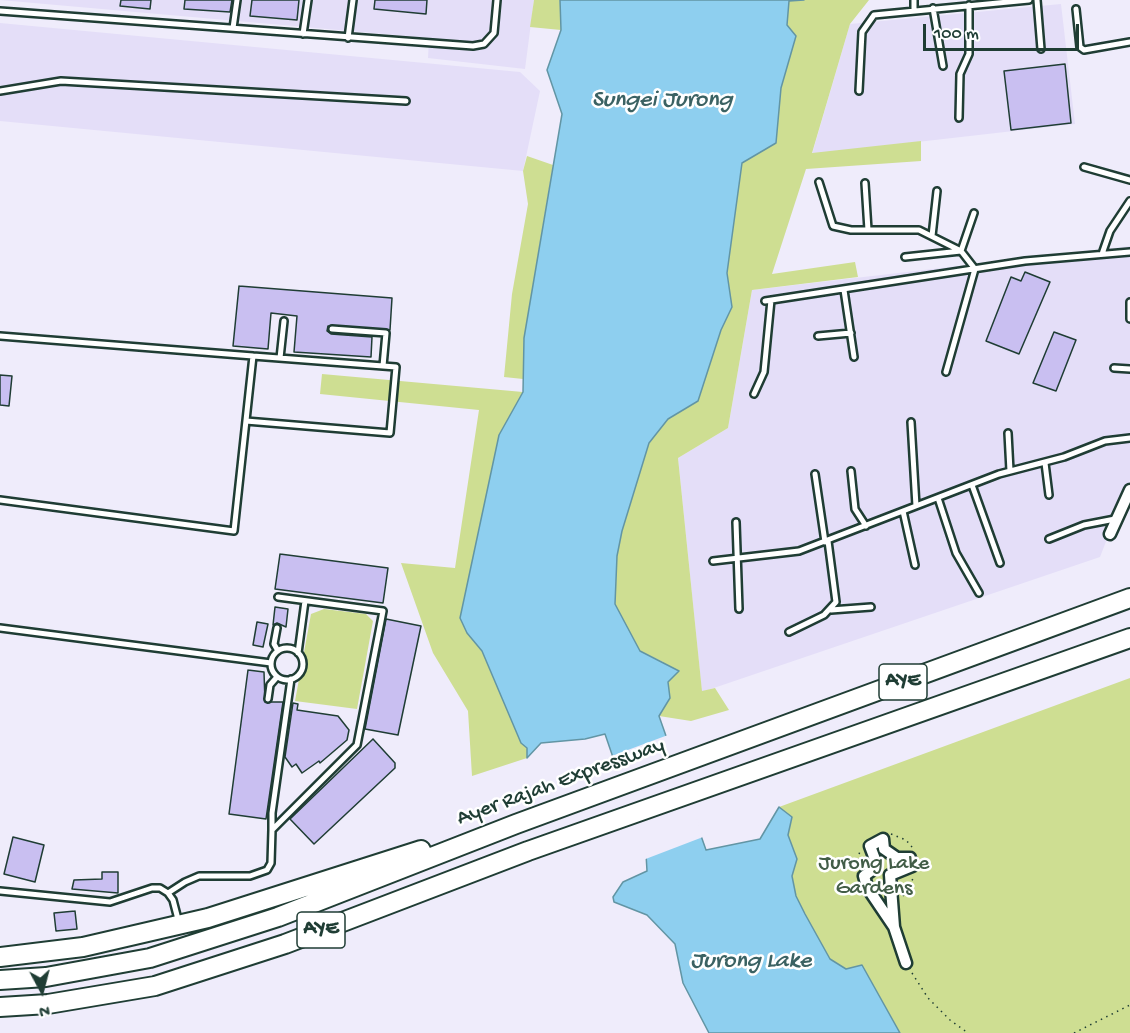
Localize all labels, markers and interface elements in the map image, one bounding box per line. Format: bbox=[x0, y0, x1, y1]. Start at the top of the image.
scale bar bbox=[926, 12, 1082, 50]
text: 100 m bbox=[934, 24, 979, 45]
water label: Sungei Jurong bbox=[592, 87, 732, 115]
road number: AYE bbox=[879, 664, 927, 700]
street label: Ayer Rajah Expressway bbox=[454, 733, 668, 833]
park label: Jurong Lake Gardens bbox=[819, 852, 929, 903]
road number: AYE bbox=[297, 912, 345, 948]
water label: Jurong Lake bbox=[691, 948, 811, 976]
north arrow bbox=[12, 961, 72, 1021]
text: N bbox=[38, 999, 51, 1019]

